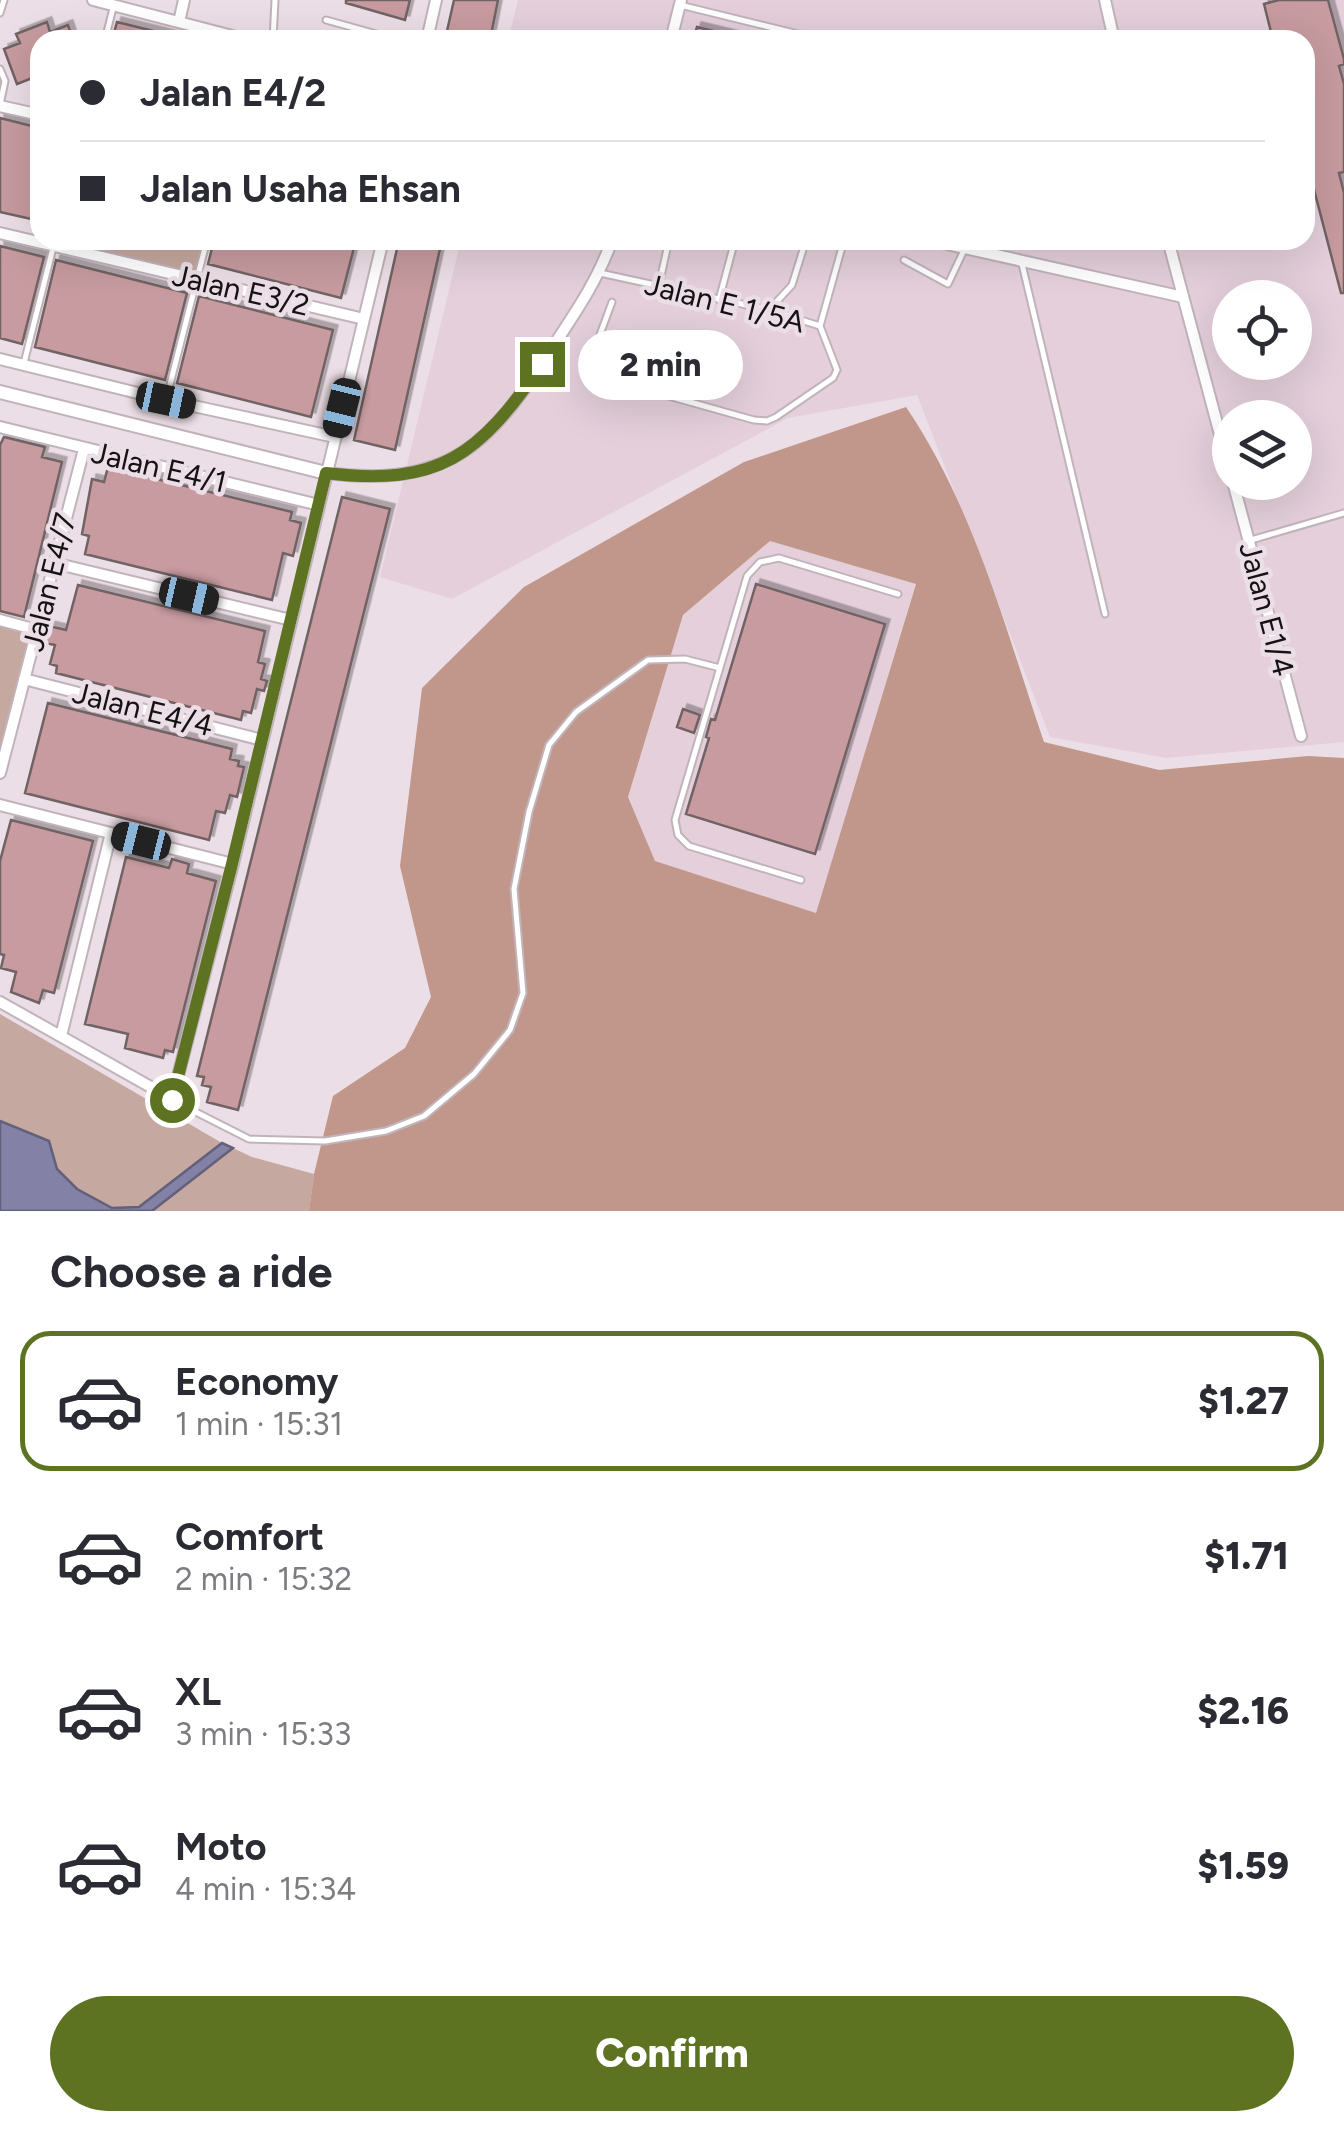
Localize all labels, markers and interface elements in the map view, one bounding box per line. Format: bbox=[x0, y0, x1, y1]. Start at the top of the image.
text: Jalan E4/2 bbox=[140, 70, 326, 116]
text: Jalan Usaha Ehsan bbox=[140, 166, 461, 212]
street label: Jalan E3/2 bbox=[169, 256, 313, 324]
street label: Jalan E 1/5A bbox=[641, 265, 810, 341]
map controls bbox=[1212, 280, 1312, 500]
button: locate bbox=[1212, 280, 1312, 380]
callout: 2 min bbox=[577, 329, 742, 399]
route end bbox=[520, 342, 565, 387]
text: 2 min bbox=[620, 346, 701, 384]
car bbox=[320, 375, 364, 441]
car bbox=[134, 379, 198, 421]
button: layers bbox=[1212, 400, 1312, 500]
street label: Jalan E4/1 bbox=[88, 434, 230, 500]
street label: Jalan E4/7 bbox=[14, 509, 84, 655]
street label: Jalan E1/4 bbox=[1231, 538, 1303, 680]
car bbox=[156, 575, 222, 617]
street label: Jalan E4/4 bbox=[69, 674, 217, 744]
car bbox=[108, 819, 174, 863]
route start bbox=[150, 1078, 195, 1123]
text: Choose a ride bbox=[50, 1244, 332, 1298]
icon: car bbox=[55, 1356, 145, 1446]
text: Economy bbox=[175, 1359, 338, 1405]
text: $1.27 bbox=[1198, 1378, 1289, 1424]
text: 1 min · 15:31 bbox=[175, 1405, 343, 1443]
icon: car bbox=[55, 1511, 145, 1601]
text: Comfort bbox=[175, 1514, 324, 1560]
text: $1.71 bbox=[1204, 1533, 1289, 1579]
text: 2 min · 15:32 bbox=[175, 1560, 352, 1598]
icon: car bbox=[55, 1666, 145, 1756]
text: XL bbox=[175, 1669, 221, 1715]
text: $2.16 bbox=[1197, 1688, 1289, 1734]
text: 3 min · 15:33 bbox=[175, 1715, 351, 1753]
icon: car bbox=[55, 1821, 145, 1911]
text: Moto bbox=[175, 1824, 267, 1870]
text: $1.59 bbox=[1197, 1843, 1289, 1889]
text: 4 min · 15:34 bbox=[175, 1870, 356, 1908]
button: Confirm bbox=[50, 1996, 1294, 2111]

